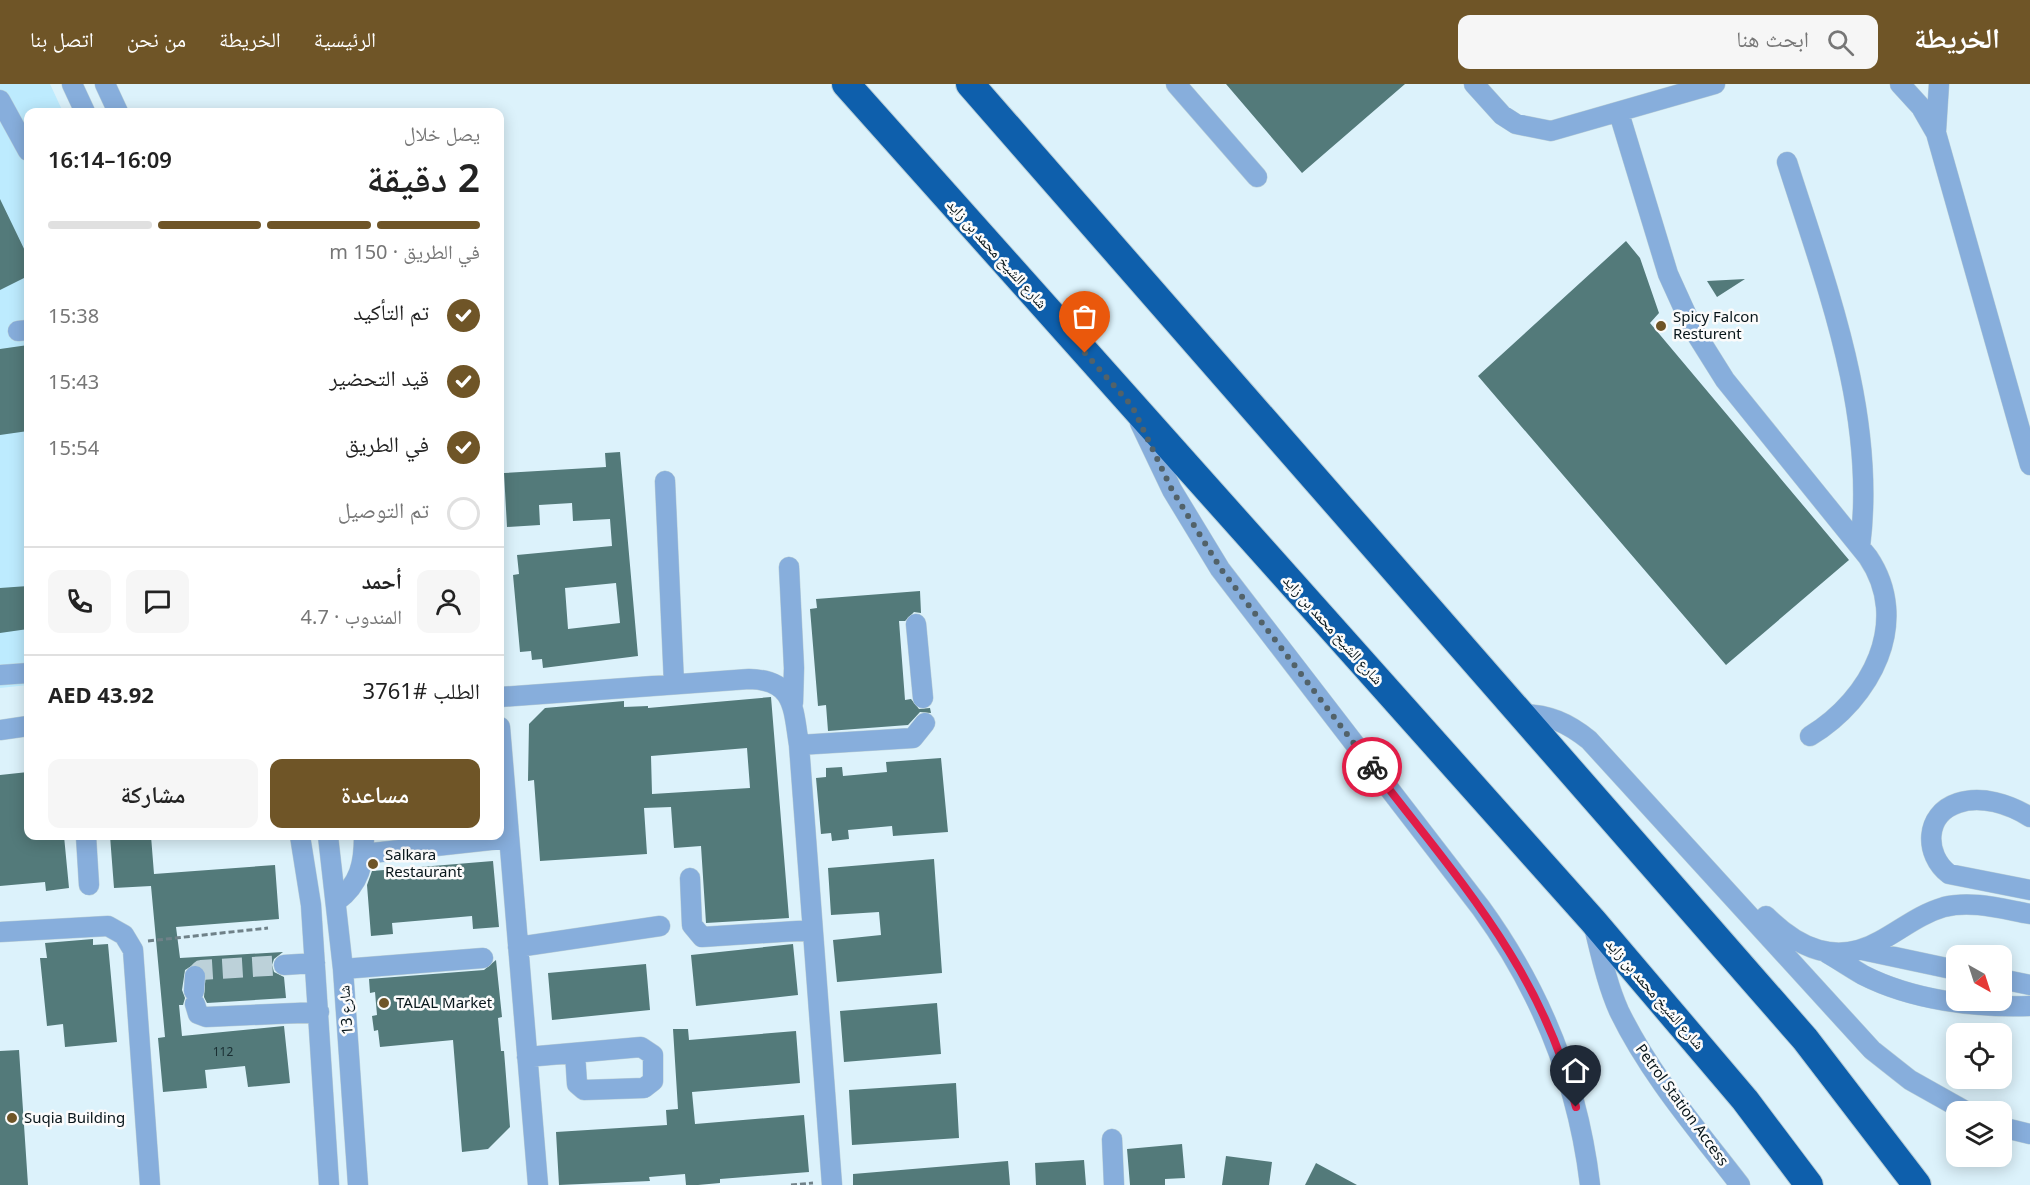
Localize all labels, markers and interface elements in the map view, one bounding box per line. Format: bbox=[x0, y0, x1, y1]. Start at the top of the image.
search box bbox=[1458, 15, 1878, 69]
text: الخريطة bbox=[1914, 18, 2000, 56]
text: ابحث هنا bbox=[1736, 23, 1809, 53]
text: اتصل بنا bbox=[30, 25, 94, 53]
text: من نحن bbox=[127, 25, 186, 53]
text: الخريطة bbox=[219, 25, 281, 53]
text: الرئيسية bbox=[314, 25, 376, 53]
icon: search bbox=[1824, 26, 1857, 59]
text: يصل خلال bbox=[404, 120, 480, 147]
text: 16:09–16:14 bbox=[48, 144, 172, 174]
text: 2 دقيقة bbox=[367, 150, 480, 203]
street label: شارع الشيخ محمد بن زايد bbox=[942, 194, 1052, 313]
text: في الطريق · 150 m bbox=[329, 238, 480, 265]
pin bbox=[1059, 291, 1110, 353]
text: تم التأكيد bbox=[353, 296, 429, 326]
icon: check bbox=[447, 299, 480, 332]
icon: bag bbox=[1068, 300, 1101, 333]
text: 15:38 bbox=[48, 302, 99, 329]
place label: Spicy Falcon Resturent bbox=[1673, 306, 1759, 343]
marker: Spicy Falcon Resturent bbox=[1654, 319, 1668, 333]
text: قيد التحضير bbox=[329, 362, 429, 392]
icon: check bbox=[447, 365, 480, 398]
text: 15:43 bbox=[48, 368, 99, 395]
text: في الطريق bbox=[345, 428, 429, 458]
icon: check bbox=[447, 431, 480, 464]
text: 15:54 bbox=[48, 434, 99, 461]
text: تم التوصيل bbox=[338, 494, 429, 524]
text: أحمد bbox=[362, 565, 402, 595]
button: phone bbox=[48, 570, 111, 633]
button: chat bbox=[126, 570, 189, 633]
button: person bbox=[417, 570, 480, 633]
street label: شارع الشيخ محمد بن زايد bbox=[1278, 570, 1388, 689]
text: المندوب · 4.7 bbox=[301, 603, 402, 630]
text: الطلب #3761 bbox=[363, 675, 480, 705]
text: AED 43.92 bbox=[48, 679, 154, 709]
courier bbox=[1342, 737, 1402, 797]
icon: bike bbox=[1356, 751, 1389, 784]
button: مشاركة bbox=[48, 759, 258, 828]
button: مساعدة bbox=[270, 759, 480, 828]
place label: Salkara Restaurant bbox=[385, 844, 463, 881]
marker: Salkara Restaurant bbox=[366, 857, 380, 871]
street label: شارع الشيخ محمد بن زايد bbox=[1601, 934, 1710, 1054]
north arrow bbox=[1946, 945, 2012, 1011]
map controls bbox=[1946, 945, 2012, 1167]
street label: شارع 13 bbox=[333, 984, 358, 1036]
place label: TALAL Market bbox=[396, 992, 493, 1012]
marker: TALAL Market bbox=[377, 996, 391, 1010]
button: locate bbox=[1946, 1023, 2012, 1089]
street label: Petrol Station Access bbox=[1632, 1039, 1734, 1169]
house number: 112 bbox=[213, 1043, 233, 1060]
pin bbox=[1550, 1045, 1601, 1107]
icon: home bbox=[1559, 1054, 1592, 1087]
button: layers bbox=[1946, 1101, 2012, 1167]
place label: Suqia Building bbox=[24, 1107, 125, 1127]
marker: Suqia Building bbox=[5, 1111, 19, 1125]

